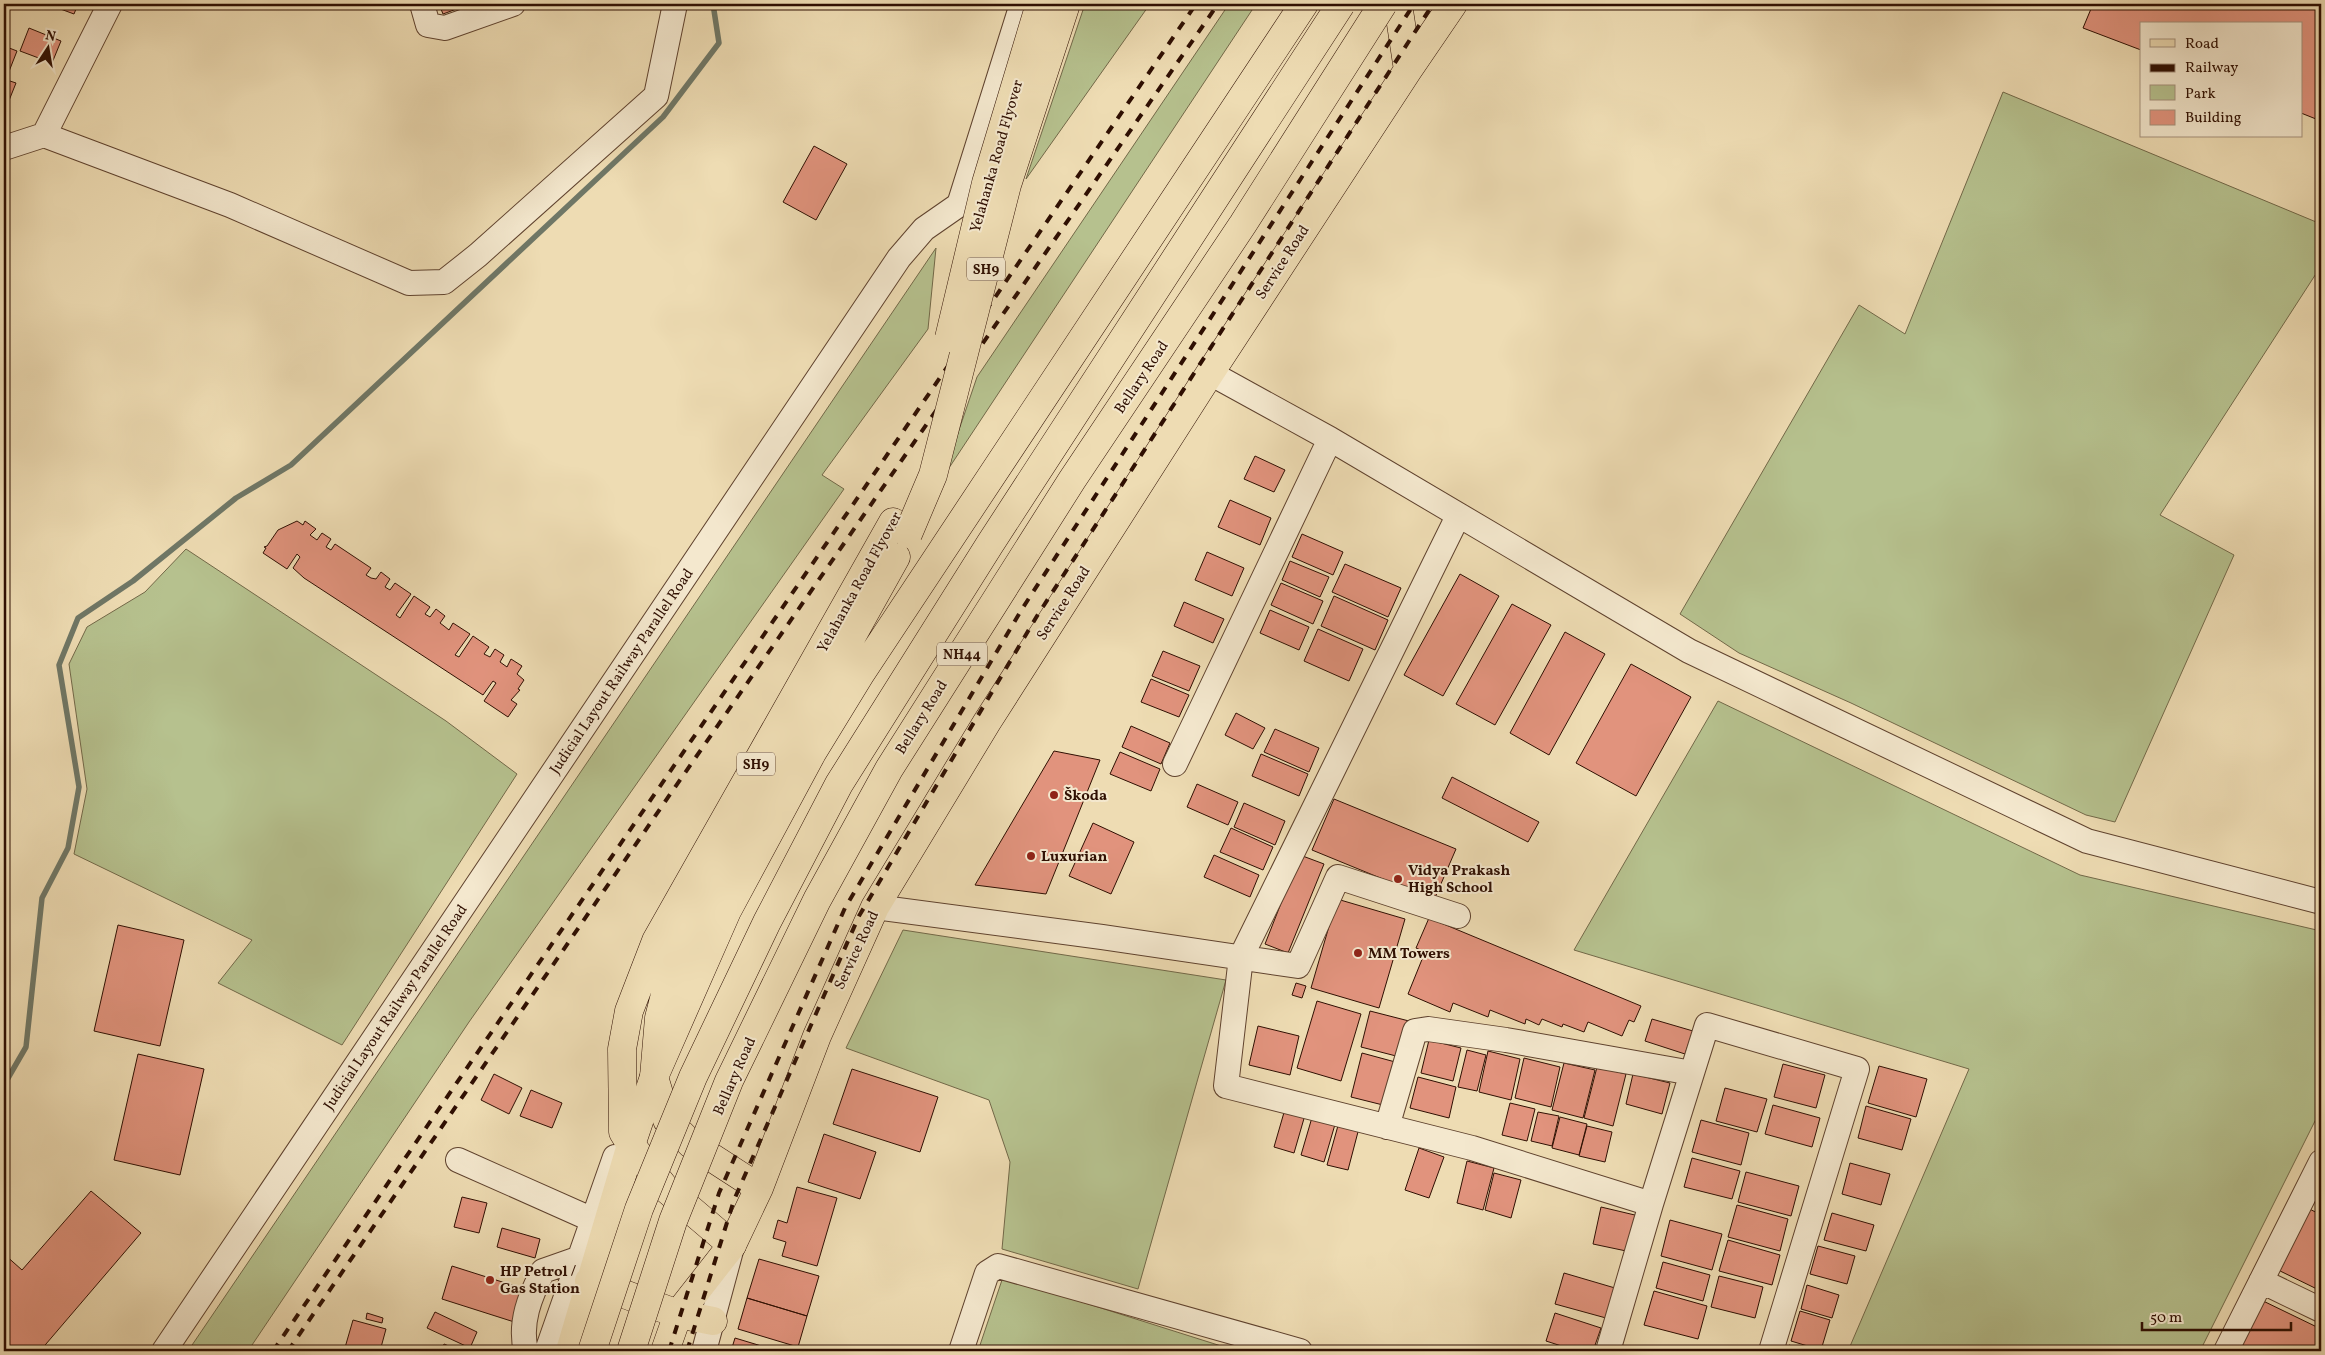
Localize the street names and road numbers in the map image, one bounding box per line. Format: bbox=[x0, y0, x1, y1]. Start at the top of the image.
street label: Yelahanka Road Flyover bbox=[966, 78, 1029, 235]
street label: Service Road bbox=[1251, 222, 1315, 304]
road number: SH9 bbox=[967, 258, 1005, 280]
street label: Bellary Road bbox=[1110, 337, 1174, 418]
street label: Yelahanka Road Flyover bbox=[813, 509, 908, 657]
street label: Service Road bbox=[1032, 563, 1096, 645]
street label: Judicial Layout Railway Parallel Road bbox=[545, 565, 699, 779]
road number: NH44 bbox=[937, 642, 987, 666]
street label: Bellary Road bbox=[891, 677, 953, 759]
road number: SH9 bbox=[737, 752, 775, 776]
street label: Judicial Layout Railway Parallel Road bbox=[319, 901, 473, 1115]
street label: Service Road bbox=[830, 908, 885, 993]
street label: Bellary Road bbox=[709, 1034, 762, 1119]

